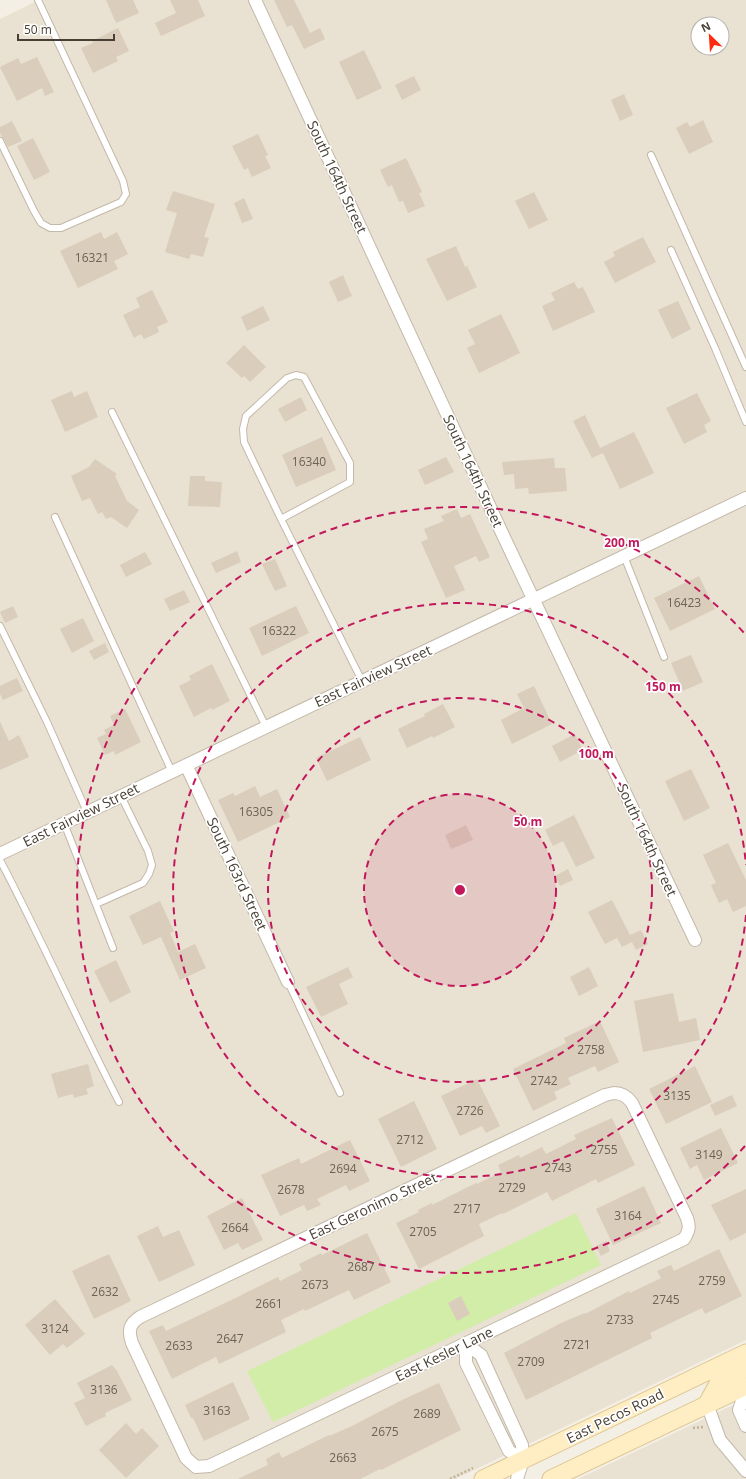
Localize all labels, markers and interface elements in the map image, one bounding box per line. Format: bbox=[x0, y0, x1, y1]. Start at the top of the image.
scale bar bbox=[18, 16, 114, 42]
north arrow bbox=[690, 16, 730, 56]
text: N bbox=[698, 18, 713, 35]
text: 50 m bbox=[24, 21, 52, 38]
street label: South 164th Street bbox=[303, 117, 372, 236]
house number: 16321 bbox=[75, 249, 109, 266]
street label: South 164th Street bbox=[439, 411, 508, 530]
house number: 16340 bbox=[292, 453, 326, 470]
text: 200 m bbox=[604, 534, 640, 551]
house number: 16423 bbox=[667, 594, 701, 611]
house number: 16322 bbox=[262, 622, 296, 639]
street label: East Fairview Street bbox=[311, 640, 434, 711]
text: 150 m bbox=[645, 678, 681, 695]
text: 100 m bbox=[578, 745, 614, 762]
street label: East Fairview Street bbox=[20, 778, 142, 851]
street label: South 164th Street bbox=[613, 780, 682, 899]
house number: 16305 bbox=[239, 803, 273, 820]
text: 50 m bbox=[514, 813, 542, 830]
street label: South 163rd Street bbox=[203, 814, 272, 934]
centre of rings bbox=[453, 883, 467, 897]
house number: 2758 bbox=[577, 1041, 605, 1058]
house number: 2742 bbox=[530, 1072, 558, 1089]
house number: 3135 bbox=[663, 1087, 691, 1104]
house number: 2726 bbox=[456, 1102, 484, 1119]
house number: 2712 bbox=[396, 1131, 424, 1148]
house number: 2755 bbox=[590, 1141, 618, 1158]
house number: 3149 bbox=[695, 1146, 723, 1163]
house number: 2743 bbox=[544, 1159, 572, 1176]
house number: 2694 bbox=[329, 1160, 357, 1177]
street label: East Geronimo Street bbox=[306, 1168, 440, 1244]
house number: 2729 bbox=[498, 1179, 526, 1196]
house number: 2678 bbox=[277, 1181, 305, 1198]
house number: 2717 bbox=[453, 1200, 481, 1217]
house number: 3164 bbox=[614, 1207, 642, 1224]
house number: 2664 bbox=[221, 1219, 249, 1236]
house number: 2705 bbox=[409, 1223, 437, 1240]
house number: 2687 bbox=[347, 1258, 375, 1275]
house number: 2759 bbox=[698, 1272, 726, 1289]
house number: 2673 bbox=[301, 1276, 329, 1293]
house number: 2632 bbox=[91, 1283, 119, 1300]
house number: 2745 bbox=[652, 1291, 680, 1308]
house number: 2661 bbox=[255, 1295, 283, 1312]
house number: 2733 bbox=[606, 1311, 634, 1328]
house number: 3124 bbox=[41, 1320, 69, 1337]
street label: East Kesler Lane bbox=[392, 1322, 496, 1385]
house number: 2647 bbox=[216, 1330, 244, 1347]
house number: 2721 bbox=[563, 1336, 591, 1353]
house number: 2633 bbox=[165, 1337, 193, 1354]
house number: 2709 bbox=[517, 1353, 545, 1370]
house number: 3136 bbox=[90, 1381, 118, 1398]
street label: East Pecos Road bbox=[563, 1384, 667, 1447]
house number: 3163 bbox=[203, 1402, 231, 1419]
house number: 2689 bbox=[413, 1405, 441, 1422]
house number: 2675 bbox=[371, 1423, 399, 1440]
house number: 2663 bbox=[329, 1449, 357, 1466]

